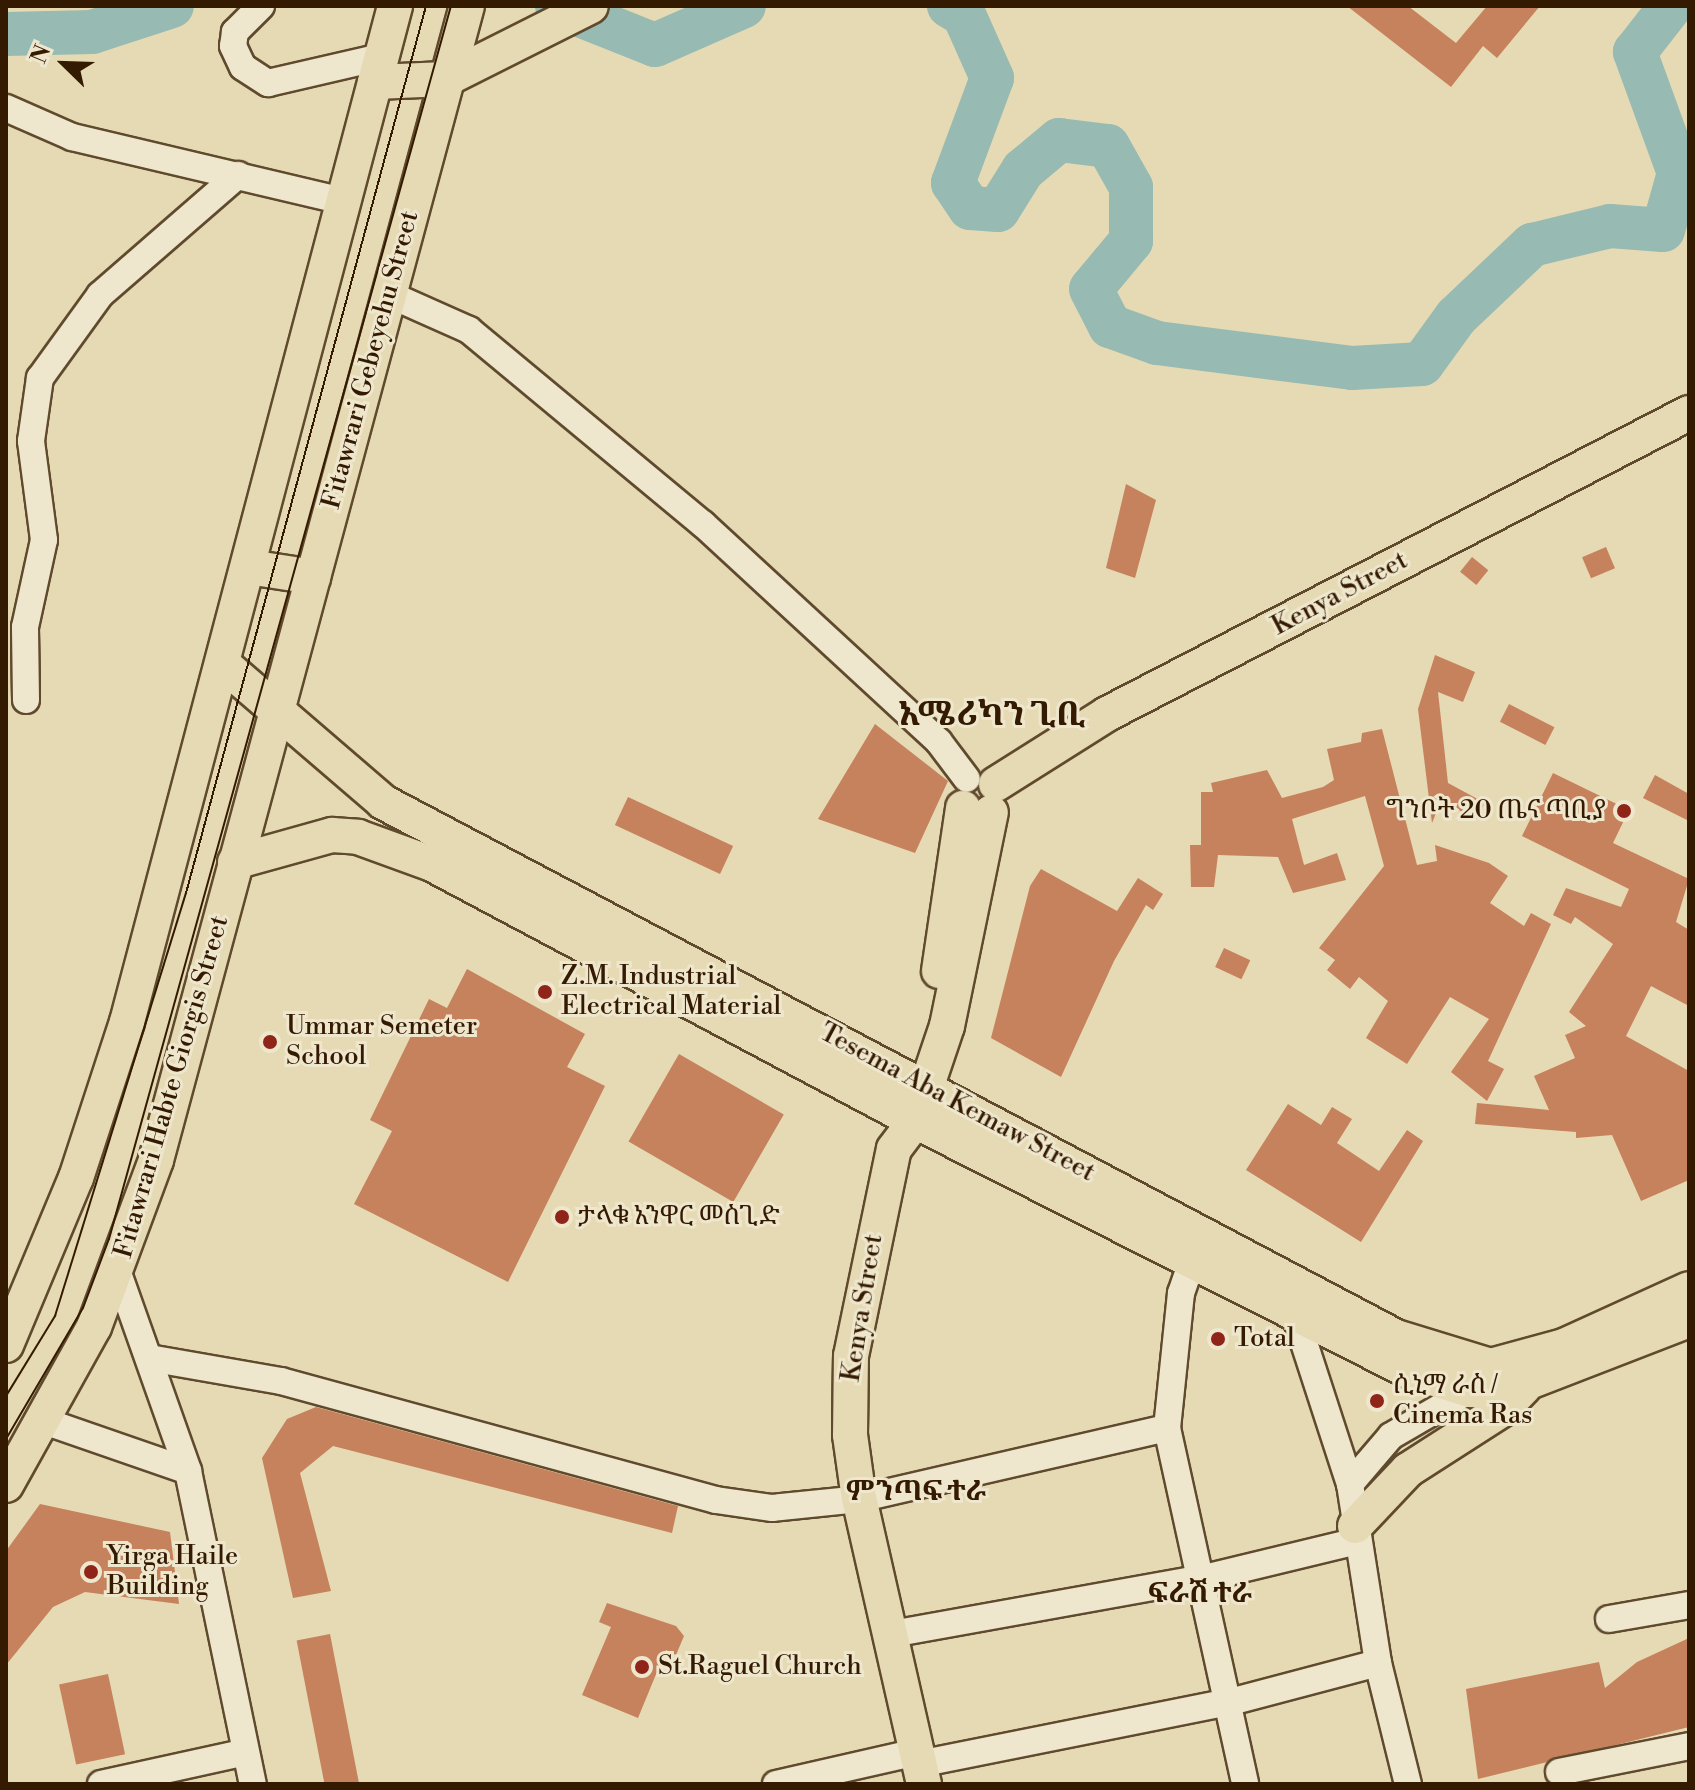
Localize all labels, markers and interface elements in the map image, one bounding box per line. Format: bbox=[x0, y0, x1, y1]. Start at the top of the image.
north arrow bbox=[24, 24, 104, 104]
text: N bbox=[26, 41, 57, 68]
street label: Fitawrari Gebeyehu Street bbox=[316, 208, 426, 512]
street label: Kenya Street bbox=[1267, 545, 1413, 643]
district label: አሜሪካን ጊቢ bbox=[899, 696, 1085, 736]
place label: ግንቦት 20 ጤና ጣቢያ bbox=[1386, 795, 1606, 827]
marker: ግንቦት 20 ጤና ጣቢያ bbox=[1613, 800, 1635, 822]
street label: Fitawrari Habte Giorgis Street bbox=[108, 912, 236, 1262]
place label: Z.M. Industrial Electrical Material bbox=[561, 961, 781, 1022]
marker: Z.M. Industrial Electrical Material bbox=[536, 983, 554, 1001]
place label: Ummar Semeter School bbox=[286, 1011, 477, 1072]
street label: Tesema Aba Kemaw Street bbox=[814, 1017, 1100, 1189]
marker: Ummar Semeter School bbox=[261, 1033, 279, 1051]
place label: ታላቁ አንዋር መስጊድ bbox=[578, 1201, 780, 1233]
marker: ታላቁ አንዋር መስጊድ bbox=[553, 1208, 571, 1226]
street label: Kenya Street bbox=[836, 1232, 890, 1384]
place label: Total bbox=[1234, 1323, 1295, 1355]
marker: Total bbox=[1209, 1330, 1227, 1348]
place label: ሲኒማ ራስ / Cinema Ras bbox=[1393, 1370, 1532, 1432]
marker: ሲኒማ ራስ / Cinema Ras bbox=[1368, 1392, 1386, 1410]
district label: ምንጣፍ ተራ bbox=[846, 1475, 986, 1509]
place label: Yirga Haile Building bbox=[107, 1541, 238, 1602]
marker: Yirga Haile Building bbox=[82, 1563, 100, 1581]
district label: ፍራሽ ተራ bbox=[1148, 1577, 1252, 1611]
place label: St.Raguel Church bbox=[658, 1651, 862, 1683]
marker: St.Raguel Church bbox=[633, 1658, 651, 1676]

